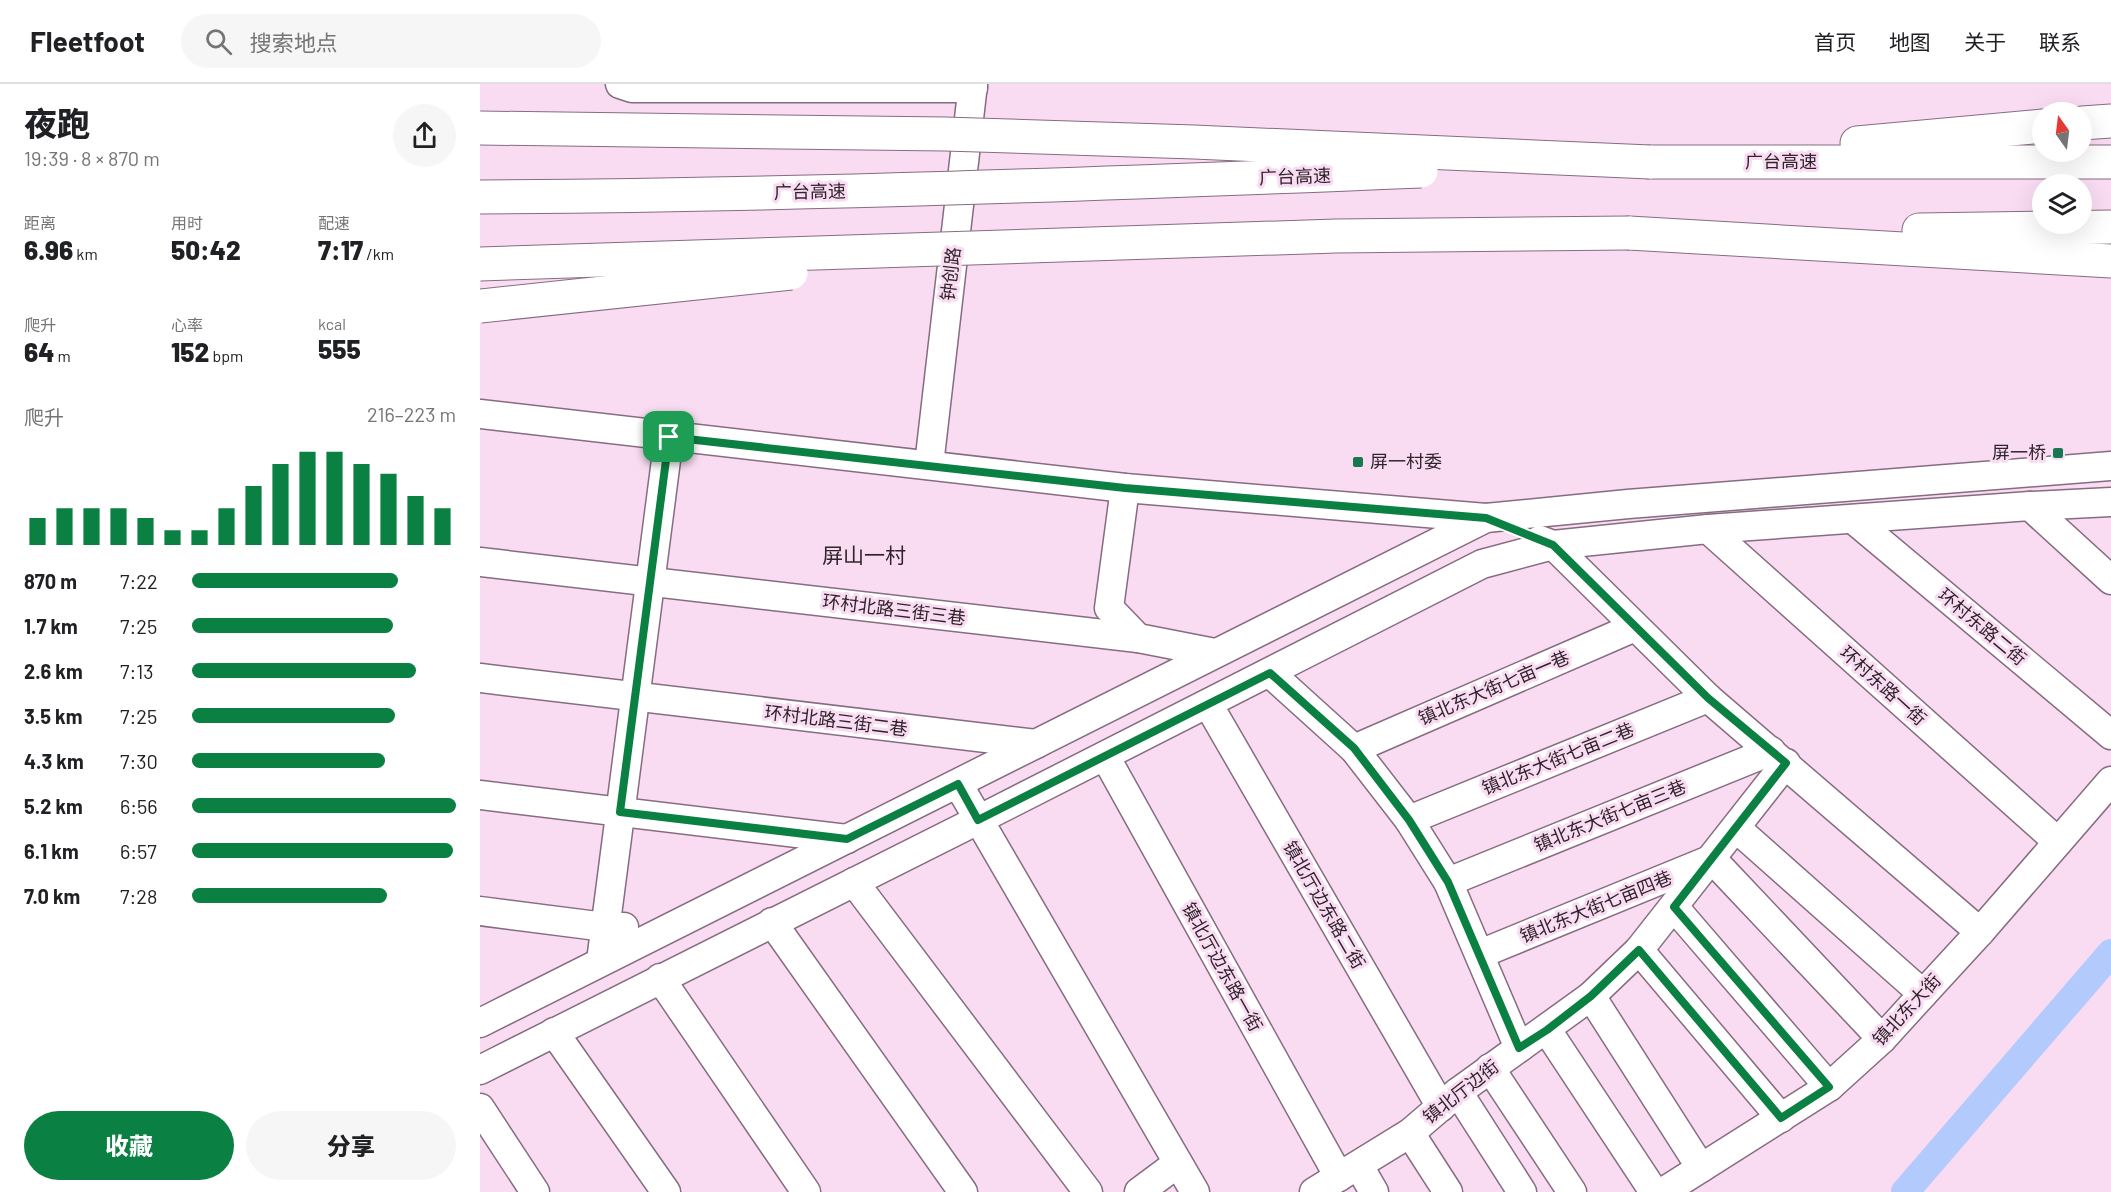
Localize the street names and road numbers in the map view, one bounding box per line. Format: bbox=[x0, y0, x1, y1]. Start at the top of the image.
street label: 广台高速 bbox=[1745, 150, 1817, 172]
street label: 广台高速 bbox=[1259, 164, 1331, 188]
street label: 广台高速 bbox=[774, 179, 846, 203]
street label: 钟创路 bbox=[936, 246, 964, 302]
street label: 环村东路二街 bbox=[1934, 583, 2031, 669]
street label: 环村北路三街三巷 bbox=[821, 589, 967, 629]
street label: 环村东路一街 bbox=[1836, 641, 1931, 730]
street label: 镇北东大街七亩一巷 bbox=[1415, 645, 1572, 729]
street label: 环村北路三街二巷 bbox=[763, 700, 909, 740]
street label: 镇北东大街七亩二巷 bbox=[1478, 718, 1637, 799]
street label: 镇北东大街七亩三巷 bbox=[1530, 775, 1689, 856]
street label: 镇北厅边东路二街 bbox=[1279, 837, 1370, 972]
street label: 镇北东大街七亩四巷 bbox=[1516, 866, 1675, 947]
street label: 镇北厅边东路一街 bbox=[1178, 898, 1267, 1035]
street label: 镇北东大街 bbox=[1868, 969, 1945, 1050]
street label: 镇北厅边街 bbox=[1418, 1055, 1503, 1128]

